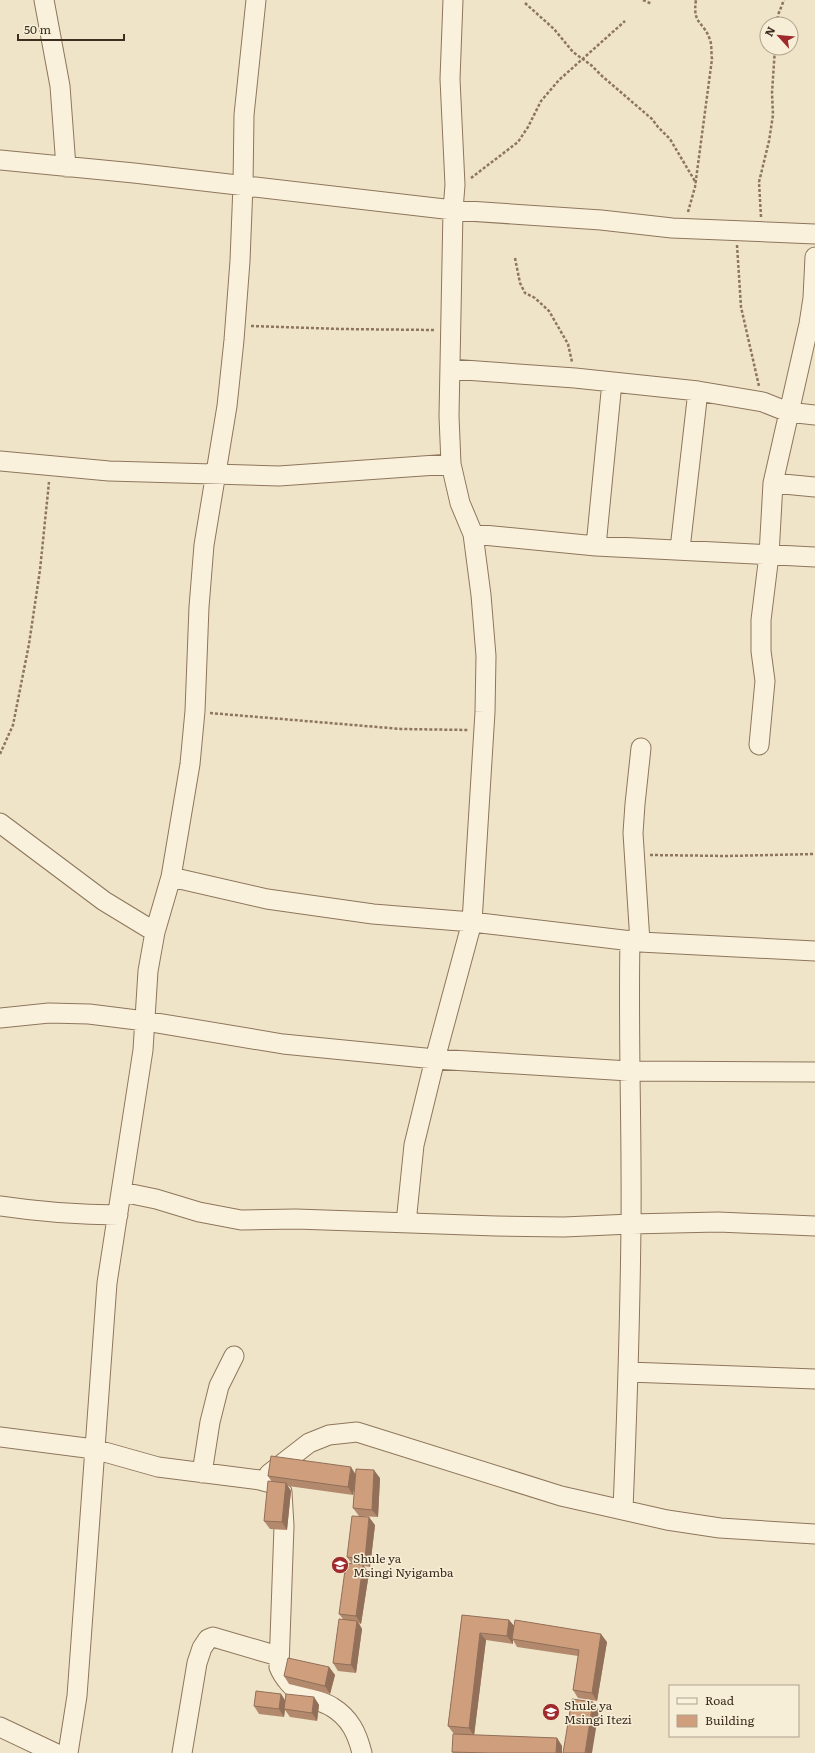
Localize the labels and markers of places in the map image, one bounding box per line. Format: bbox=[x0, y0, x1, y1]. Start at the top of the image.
place label: Shule ya Msingi Nyigamba bbox=[353, 1549, 454, 1581]
school or university icon: Shule ya Msingi Nyigamba bbox=[330, 1555, 350, 1575]
place label: Shule ya Msingi Itezi bbox=[564, 1696, 632, 1728]
school or university icon: Shule ya Msingi Itezi bbox=[541, 1702, 561, 1722]

